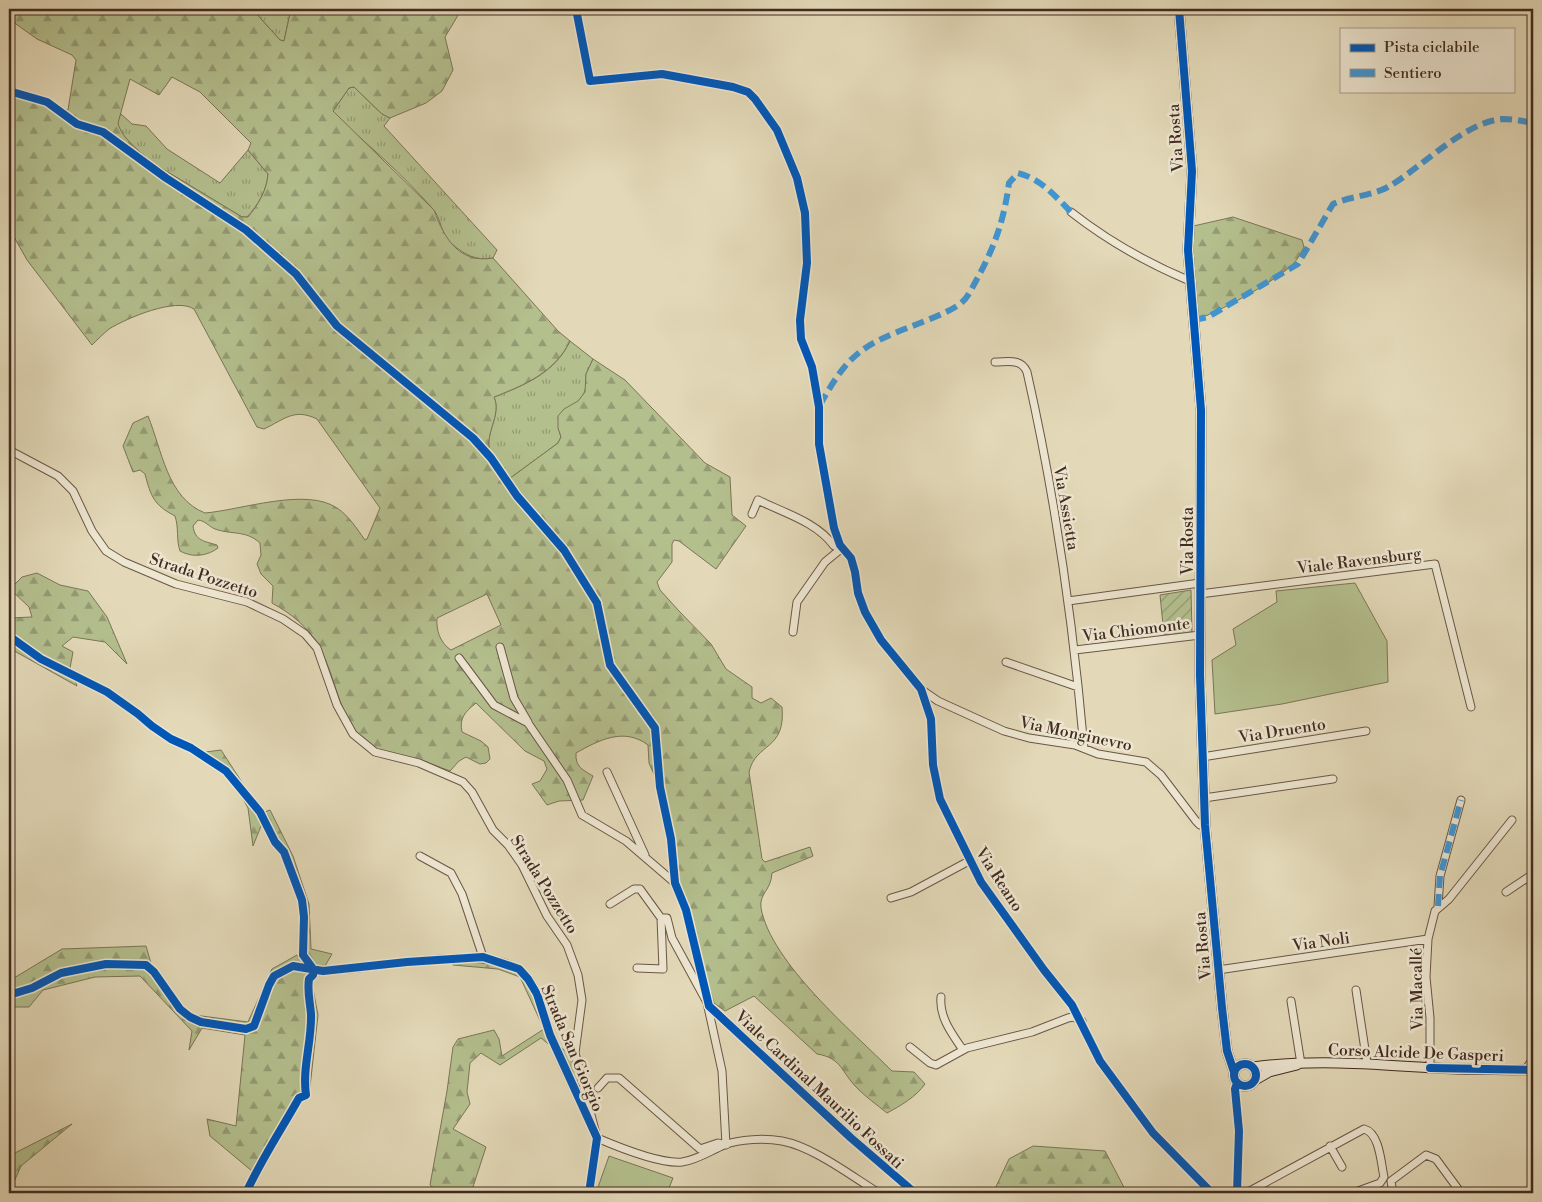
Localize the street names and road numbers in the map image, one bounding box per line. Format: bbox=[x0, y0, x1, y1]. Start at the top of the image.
street label: Via Rosta bbox=[1164, 102, 1188, 174]
street label: Via Assietta bbox=[1049, 463, 1083, 553]
street label: Via Rosta bbox=[1178, 506, 1198, 576]
street label: Viale Ravensburg bbox=[1295, 543, 1423, 579]
street label: Strada Pozzetto bbox=[147, 549, 260, 603]
street label: Via Chiomonte bbox=[1080, 613, 1191, 647]
street label: Via Monginevro bbox=[1017, 712, 1134, 756]
street label: Via Druento bbox=[1236, 714, 1327, 748]
street label: Strada Pozzetto bbox=[506, 831, 582, 938]
street label: Via Reano bbox=[970, 843, 1027, 916]
street label: Via Rosta bbox=[1190, 910, 1216, 982]
street label: Via Noli bbox=[1290, 928, 1351, 956]
street label: Via Macallé bbox=[1406, 947, 1428, 1032]
street label: Strada San Giorgio bbox=[536, 982, 608, 1115]
street label: Viale Cardinal Maurilio Fossati bbox=[730, 1006, 908, 1173]
street label: Corso Alcide De Gasperi bbox=[1328, 1040, 1504, 1066]

